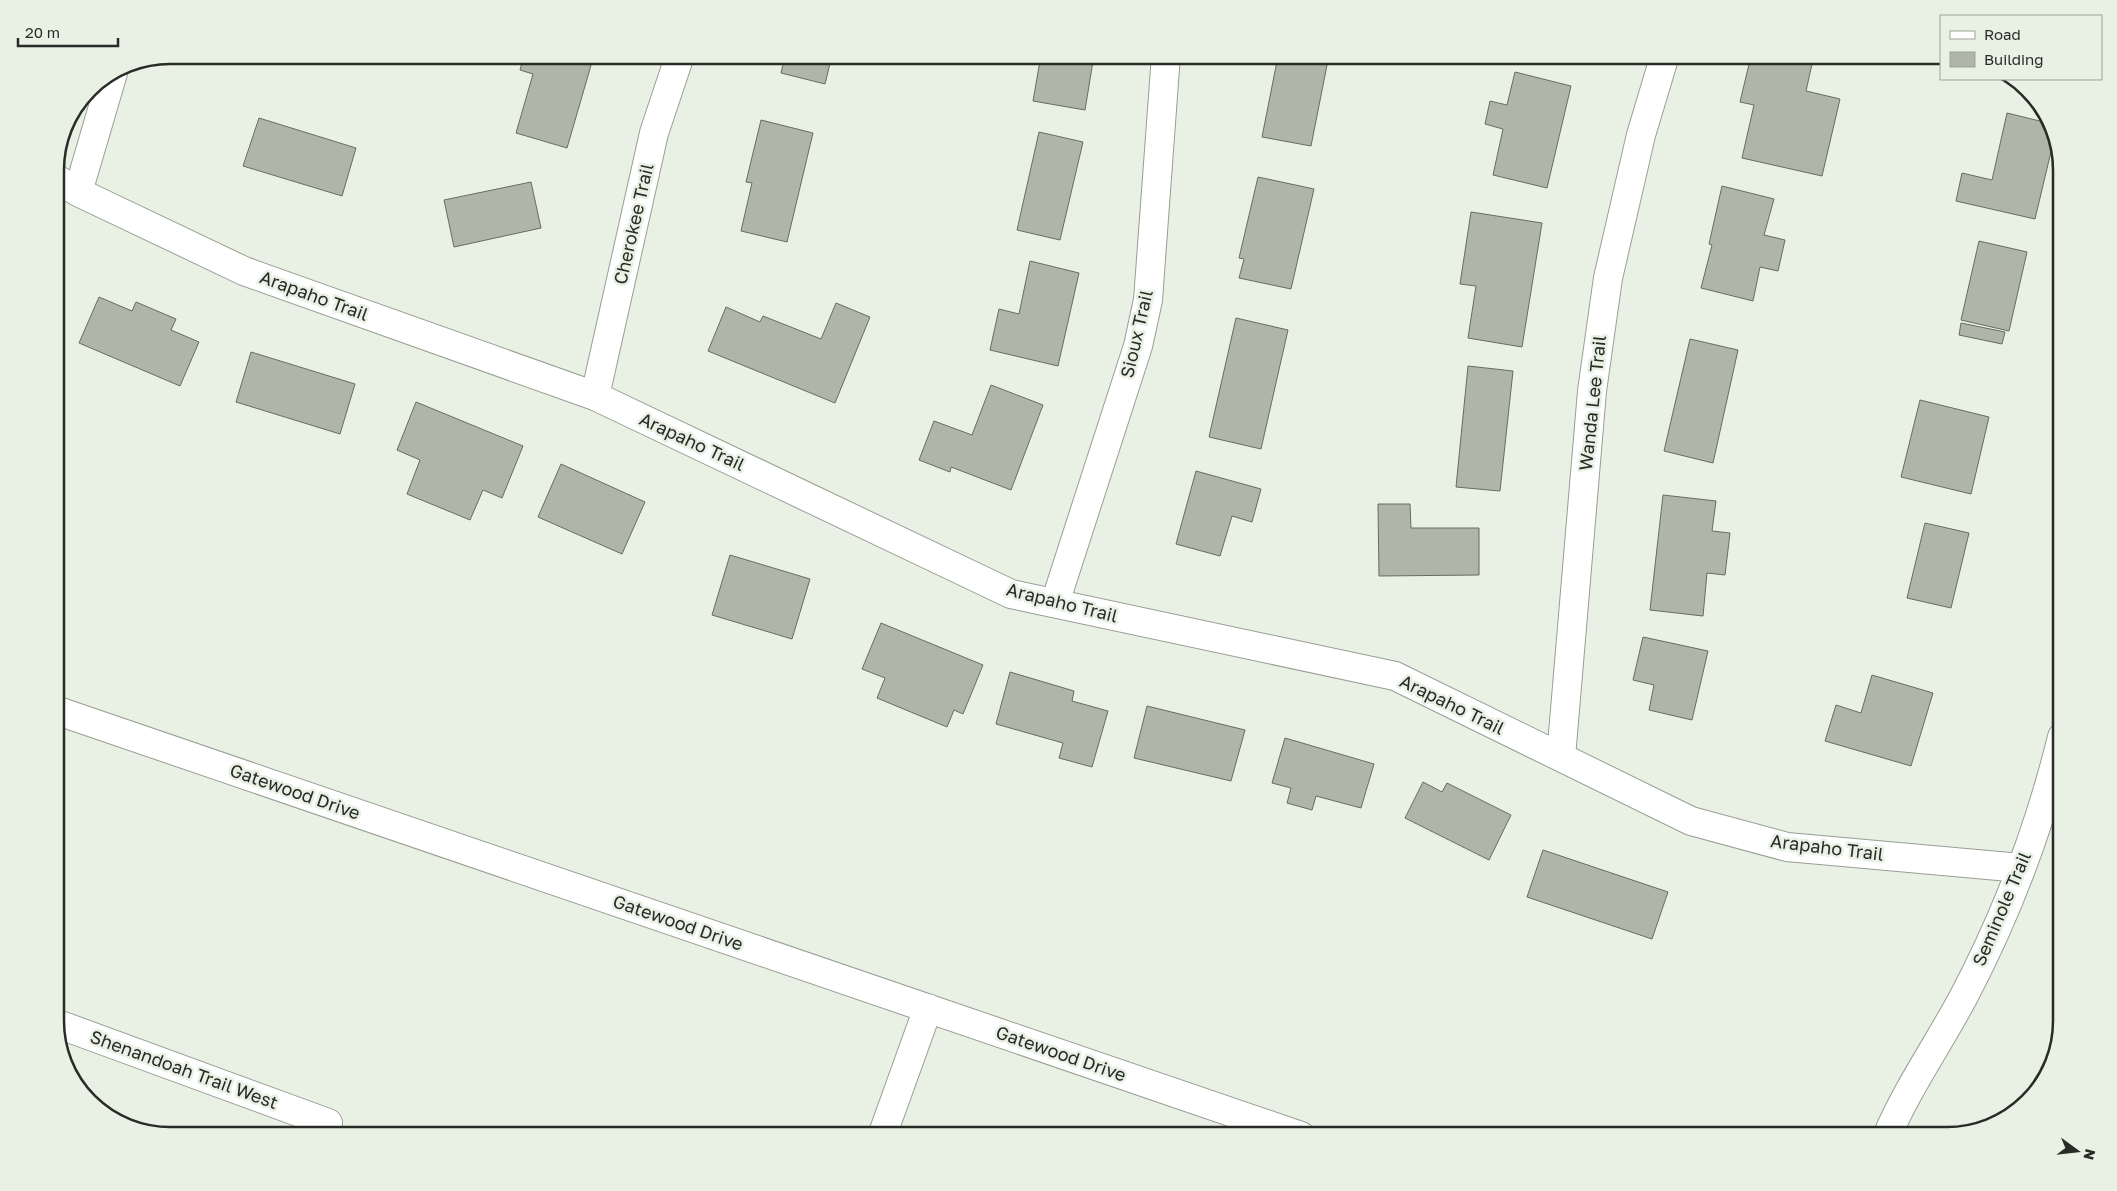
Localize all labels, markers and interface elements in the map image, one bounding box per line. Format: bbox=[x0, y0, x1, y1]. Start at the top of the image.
scale bar bbox=[18, 15, 118, 47]
legend bbox=[1940, 15, 2102, 80]
text: 20 m bbox=[25, 23, 60, 41]
text: Road bbox=[1984, 25, 2021, 43]
text: Building bbox=[1984, 50, 2044, 68]
street label: Cherokee Trail bbox=[608, 161, 658, 287]
street label: Arapaho Trail bbox=[257, 265, 372, 325]
street label: Sioux Trail bbox=[1115, 287, 1157, 380]
street label: Wanda Lee Trail bbox=[1574, 334, 1610, 472]
street label: Arapaho Trail bbox=[636, 407, 749, 475]
street label: Arapaho Trail bbox=[1004, 578, 1120, 627]
street label: Arapaho Trail bbox=[1396, 669, 1509, 739]
street label: Gatewood Drive bbox=[227, 758, 363, 824]
street label: Arapaho Trail bbox=[1769, 829, 1885, 865]
street label: Seminole Trail bbox=[1967, 848, 2035, 969]
street label: Gatewood Drive bbox=[610, 889, 746, 955]
street label: Gatewood Drive bbox=[993, 1020, 1129, 1086]
street label: Shenandoah Trail West bbox=[87, 1025, 281, 1113]
north arrow bbox=[2052, 1126, 2102, 1176]
text: N bbox=[2080, 1147, 2100, 1162]

